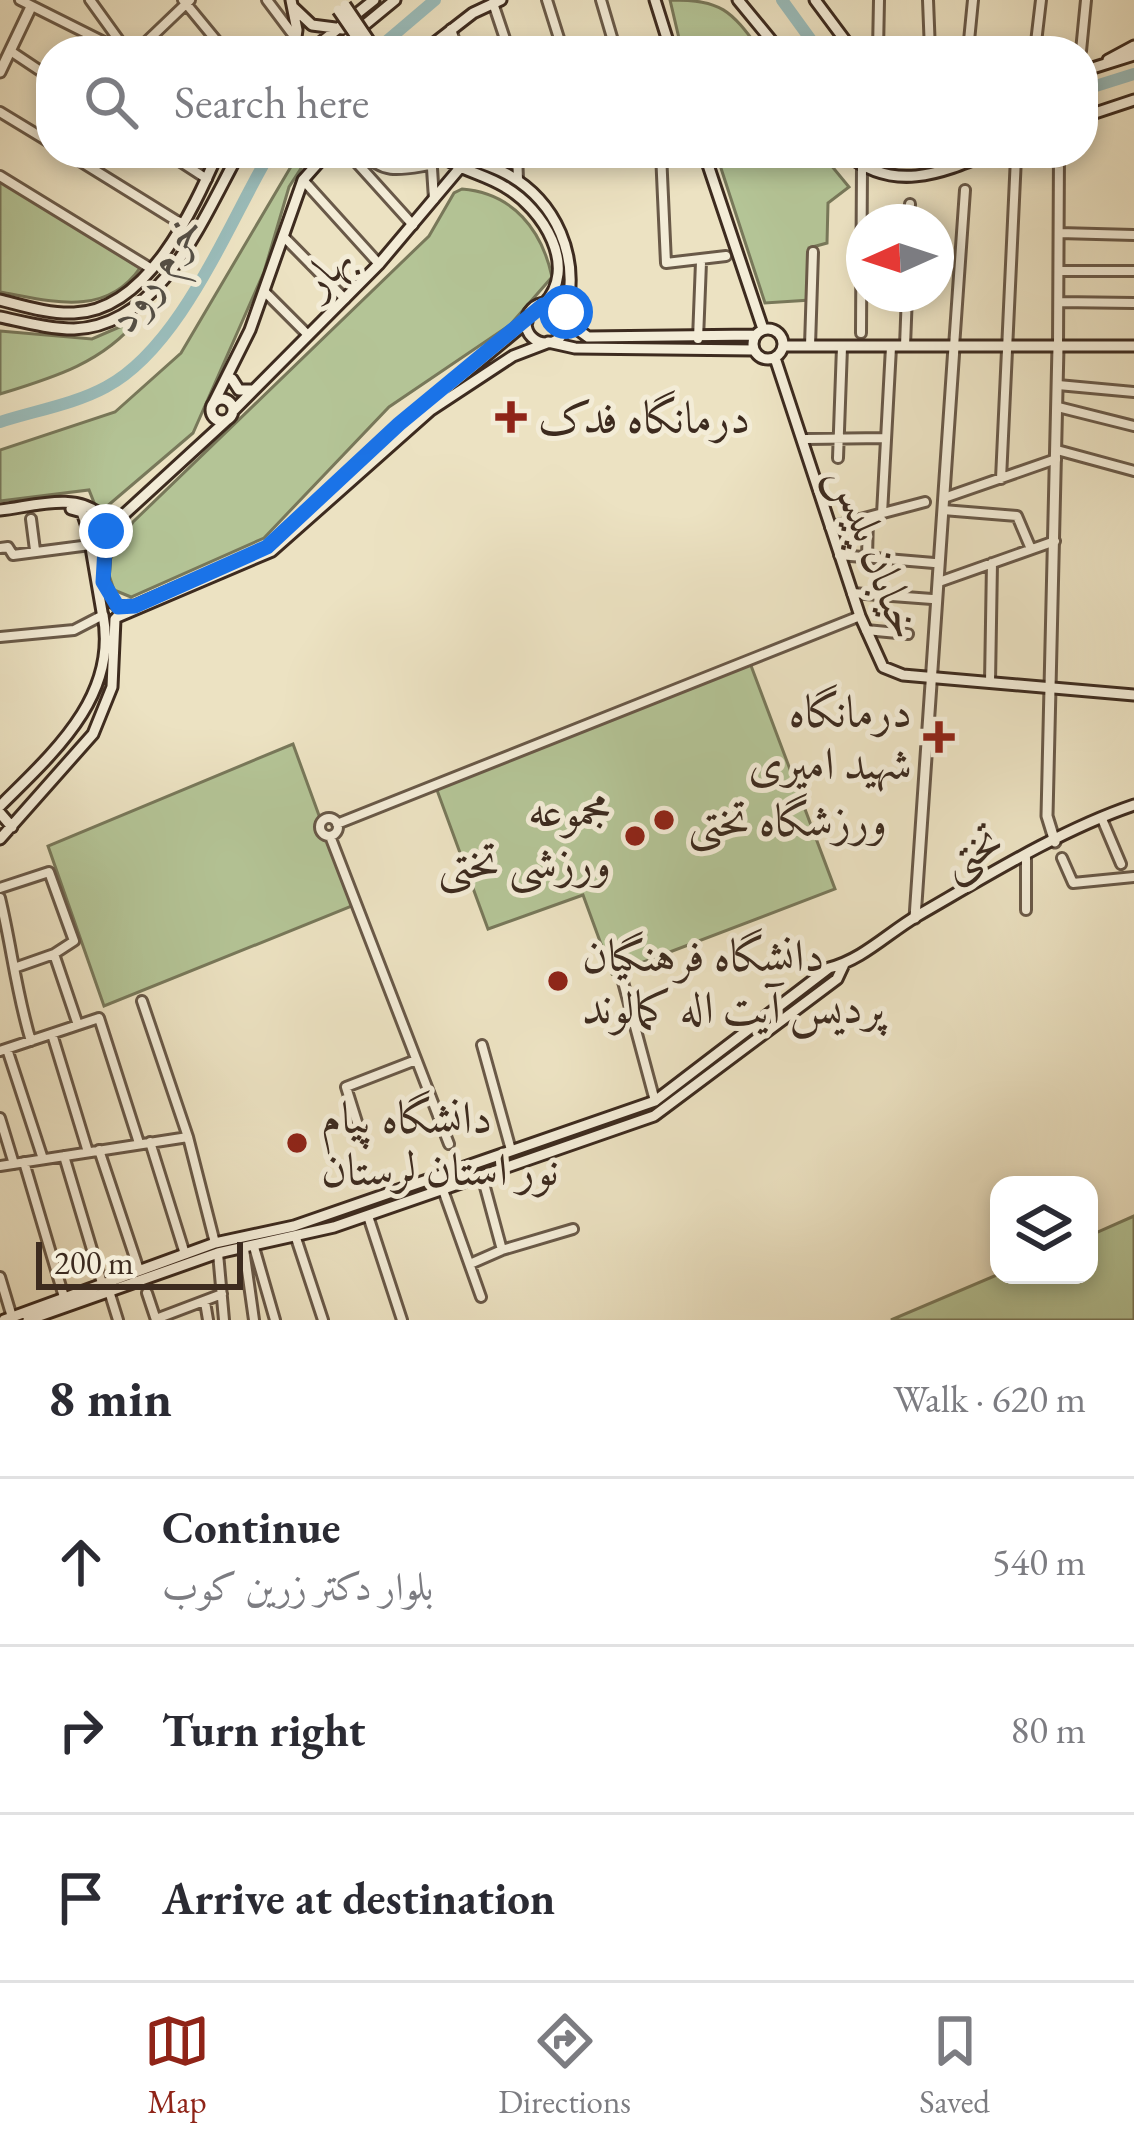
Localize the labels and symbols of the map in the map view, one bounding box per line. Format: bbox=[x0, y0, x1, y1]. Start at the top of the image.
water label: خرم رود bbox=[90, 198, 225, 350]
north arrow bbox=[846, 204, 954, 312]
street label: بهار bbox=[284, 230, 365, 311]
route start bbox=[539, 285, 593, 339]
place label: درمانگاه فدک bbox=[538, 388, 750, 446]
marker: درمانگاه فدک bbox=[495, 401, 527, 433]
street label: خیابان پلیس bbox=[814, 457, 937, 648]
route end bbox=[79, 504, 133, 558]
place label: درمانگاه شهید امیری bbox=[748, 682, 912, 792]
marker: درمانگاه شهید امیری bbox=[923, 721, 955, 753]
place label: مجموعه ورزشی تختی bbox=[438, 781, 611, 895]
place label: ورزشگاه تختی bbox=[688, 791, 887, 853]
marker: ورزشگاه تختی bbox=[651, 807, 677, 833]
street label: تختی bbox=[930, 810, 1014, 894]
marker: مجموعه ورزشی تختی bbox=[622, 823, 648, 849]
place label: دانشگاه فرهنگیان پردیس آیت اله کمالوند bbox=[582, 926, 888, 1039]
marker: دانشگاه فرهنگیان پردیس آیت اله کمالوند bbox=[545, 968, 571, 994]
place label: دانشگاه پیام نور استان لرستان bbox=[321, 1088, 559, 1198]
marker: دانشگاه پیام نور استان لرستان bbox=[284, 1130, 310, 1156]
scale bar bbox=[36, 1236, 243, 1289]

